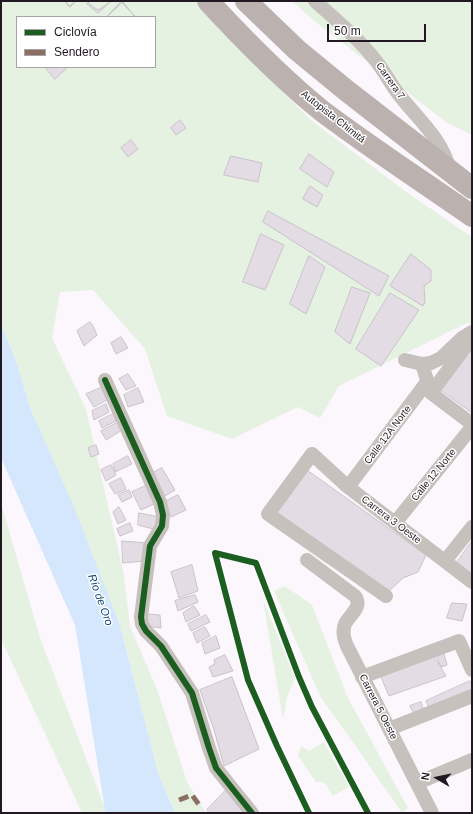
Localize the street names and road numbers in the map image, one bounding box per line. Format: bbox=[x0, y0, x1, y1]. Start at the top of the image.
street label: Carrera 7 bbox=[373, 60, 407, 102]
street label: Autopista Chimitá bbox=[298, 88, 368, 146]
street label: Calle 12A Norte bbox=[362, 403, 414, 467]
street label: Calle 12 Norte bbox=[409, 446, 459, 504]
street label: Carrera 3 Oeste bbox=[359, 494, 423, 546]
street label: Carrera 5 Oeste bbox=[356, 672, 400, 742]

